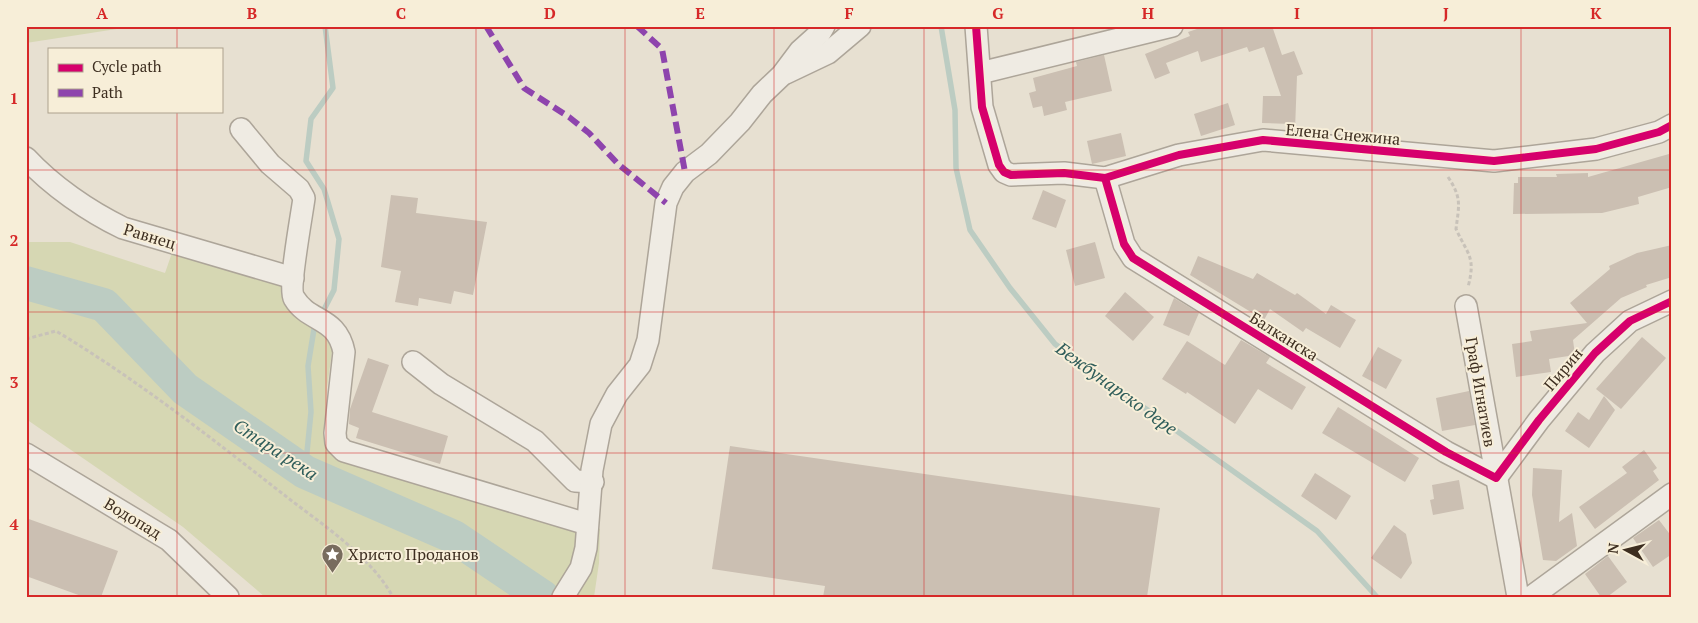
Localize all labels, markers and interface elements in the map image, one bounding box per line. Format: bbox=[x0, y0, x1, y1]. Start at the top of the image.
text: A bbox=[96, 2, 108, 24]
text: B bbox=[247, 2, 257, 24]
text: C bbox=[396, 2, 406, 24]
text: D bbox=[544, 2, 556, 24]
text: E bbox=[695, 2, 705, 24]
text: F bbox=[844, 2, 854, 24]
text: G bbox=[992, 2, 1004, 24]
text: H bbox=[1142, 2, 1154, 24]
text: I bbox=[1294, 2, 1300, 24]
text: J bbox=[1443, 2, 1449, 24]
text: K bbox=[1590, 2, 1602, 24]
legend bbox=[48, 48, 222, 112]
text: Cycle path bbox=[92, 56, 162, 76]
text: Path bbox=[92, 82, 123, 102]
text: 1 bbox=[9, 87, 19, 109]
street label: Елена Снежина bbox=[1285, 118, 1401, 150]
street label: Равнец bbox=[121, 218, 179, 254]
text: 2 bbox=[9, 229, 19, 251]
street label: Балканска bbox=[1245, 306, 1323, 366]
water label: Бежбунарско дере bbox=[1051, 335, 1183, 440]
street label: Граф Игнатиев bbox=[1461, 335, 1501, 449]
street label: Пирин bbox=[1539, 343, 1588, 395]
text: 3 bbox=[9, 371, 19, 393]
water label: Стара река bbox=[229, 413, 323, 485]
street label: Водопад bbox=[100, 492, 166, 544]
text: 4 bbox=[9, 513, 19, 535]
north arrow bbox=[1600, 526, 1650, 576]
place icon: Христо Проданов bbox=[320, 542, 344, 573]
text: N bbox=[1603, 542, 1623, 555]
place label: Христо Проданов bbox=[348, 543, 479, 565]

